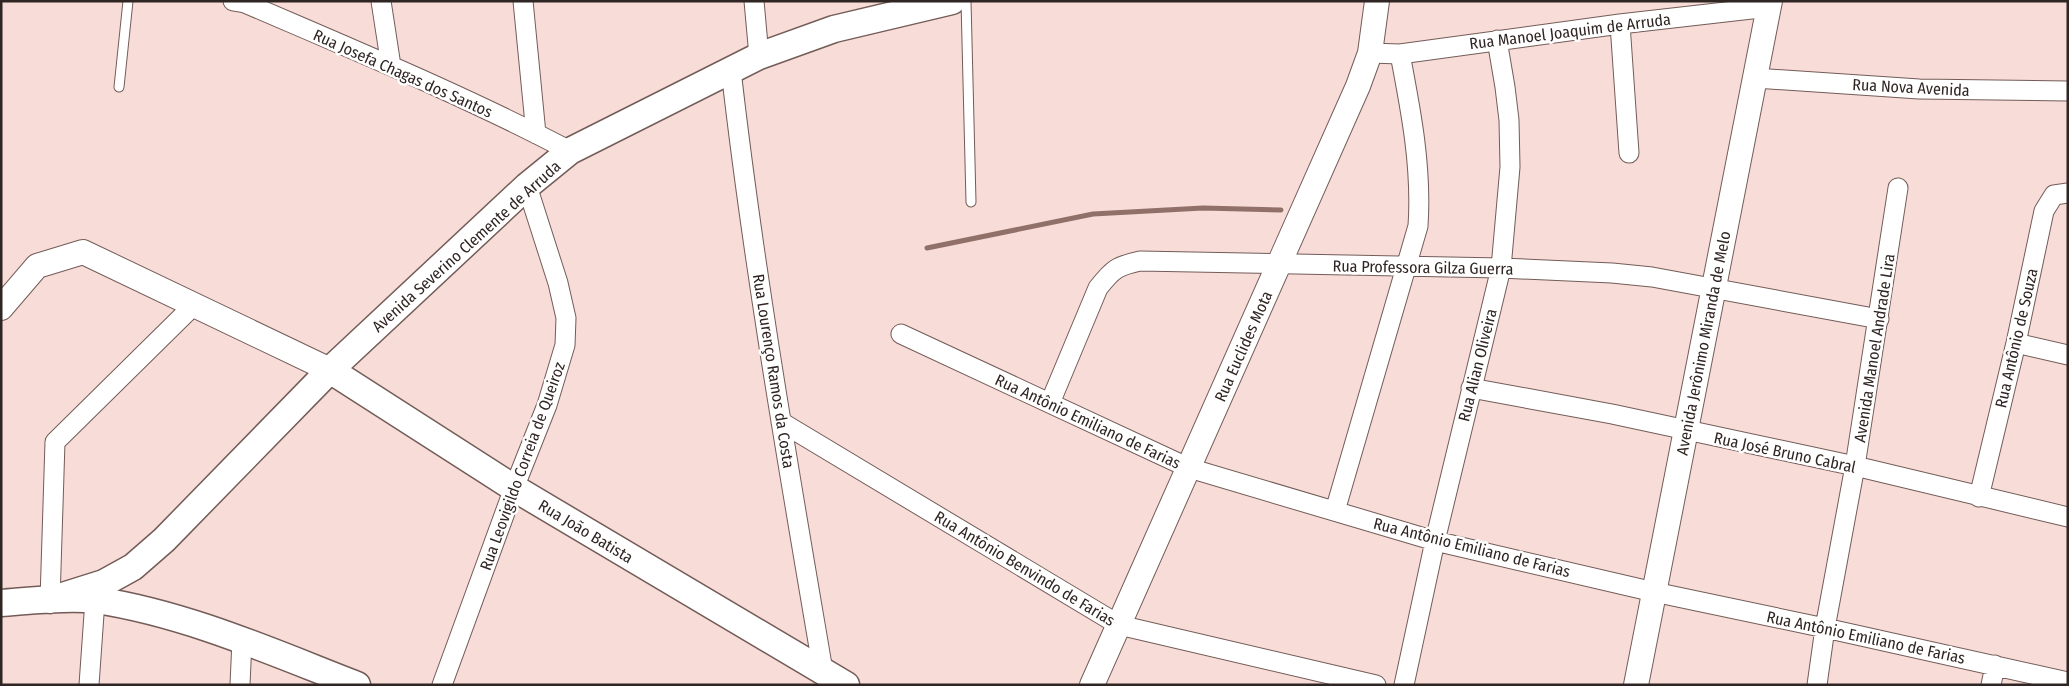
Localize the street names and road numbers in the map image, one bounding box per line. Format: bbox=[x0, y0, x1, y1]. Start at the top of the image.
street label: Rua Manoel Joaquim de Arruda bbox=[1468, 10, 1672, 53]
street label: Rua Josefa Chagas dos Santos bbox=[310, 25, 495, 122]
street label: Rua Nova Avenida bbox=[1852, 75, 1970, 100]
street label: Avenida Severino Clemente de Arruda bbox=[368, 157, 565, 336]
street label: Avenida Jerônimo Miranda de Melo bbox=[1672, 229, 1735, 457]
street label: Avenida Manoel Andrade Lira bbox=[1850, 252, 1899, 444]
street label: Rua Professora Gilza Guerra bbox=[1332, 256, 1514, 279]
street label: Rua Antônio de Souza bbox=[1991, 266, 2042, 410]
street label: Rua Lourenço Ramos da Costa bbox=[749, 273, 798, 470]
street label: Rua Euclides Mota bbox=[1211, 288, 1276, 405]
street label: Rua Alian Oliveira bbox=[1454, 307, 1501, 424]
street label: Rua Leovigildo Correia de Queiroz bbox=[476, 359, 569, 573]
street label: Rua Antônio Emiliano de Farias bbox=[992, 370, 1184, 473]
street label: Rua José Bruno Cabral bbox=[1712, 428, 1858, 477]
street label: Rua João Batista bbox=[535, 496, 637, 567]
street label: Rua Antônio Benvindo de Farias bbox=[931, 507, 1119, 630]
street label: Rua Antônio Emiliano de Farias bbox=[1371, 514, 1572, 581]
street label: Rua Antônio Emiliano de Farias bbox=[1765, 607, 1967, 668]

